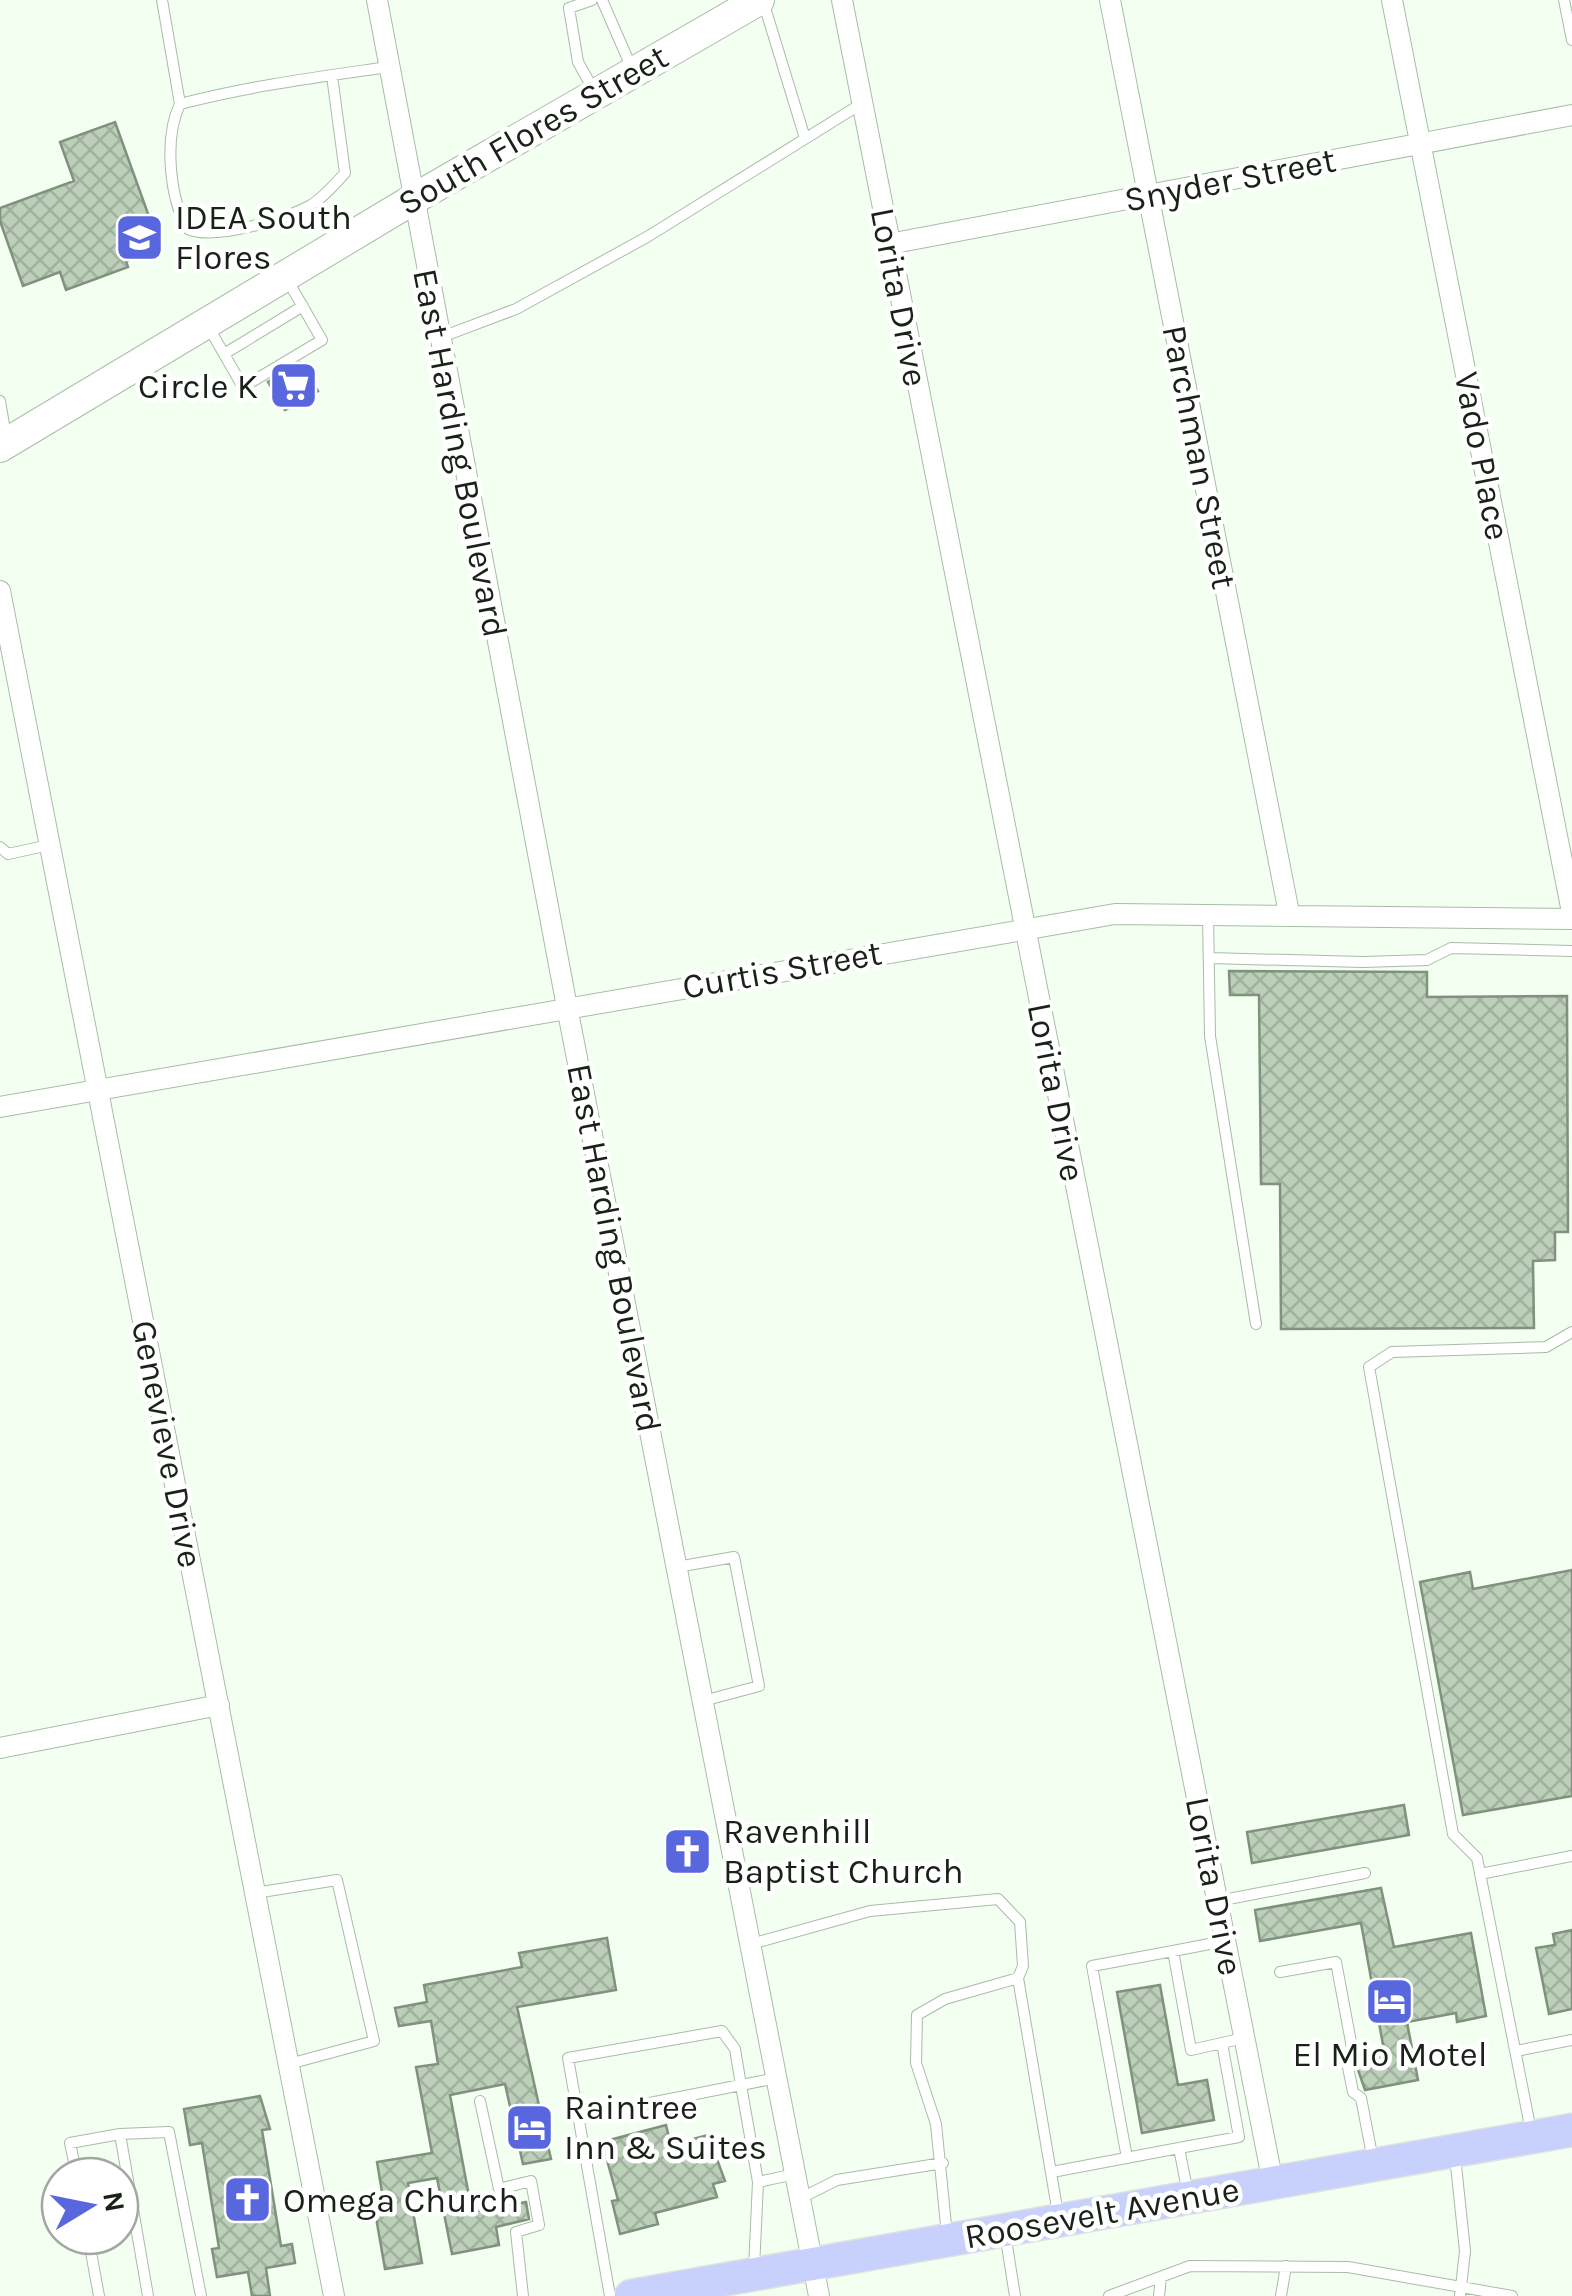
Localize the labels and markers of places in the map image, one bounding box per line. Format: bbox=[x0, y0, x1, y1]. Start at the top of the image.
place label: IDEA South Flores bbox=[175, 197, 352, 278]
school or university icon: IDEA South Flores bbox=[114, 211, 166, 263]
supermarket icon: Circle K bbox=[267, 360, 319, 412]
place label: Circle K bbox=[138, 366, 258, 407]
place label: Ravenhill Baptist Church bbox=[723, 1811, 964, 1892]
church icon: Ravenhill Baptist Church bbox=[662, 1825, 714, 1877]
hotel icon: El Mio Motel bbox=[1364, 1976, 1416, 2028]
place label: El Mio Motel bbox=[1292, 2034, 1488, 2075]
place label: Raintree Inn & Suites bbox=[564, 2087, 767, 2168]
hotel icon: Raintree Inn & Suites bbox=[503, 2101, 555, 2153]
church icon: Omega Church bbox=[222, 2174, 274, 2226]
place label: Omega Church bbox=[283, 2180, 519, 2221]

